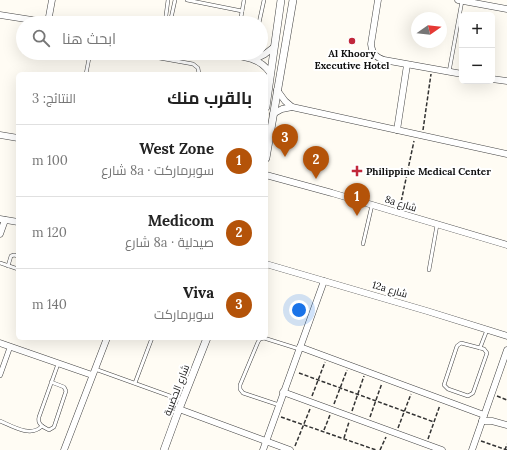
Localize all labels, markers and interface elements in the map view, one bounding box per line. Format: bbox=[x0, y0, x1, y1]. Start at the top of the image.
north arrow bbox=[411, 12, 447, 48]
map controls bbox=[459, 12, 495, 84]
button: + bbox=[459, 12, 495, 48]
search box bbox=[16, 16, 268, 60]
icon: search bbox=[30, 27, 52, 49]
text: ابحث هنا bbox=[62, 29, 116, 48]
marker: Al Khoory Executive Hotel bbox=[347, 36, 357, 46]
place label: Al Khoory Executive Hotel bbox=[315, 47, 389, 72]
button: − bbox=[459, 48, 495, 84]
text: بالقرب منك bbox=[167, 87, 252, 109]
text: النتائج: 3 bbox=[32, 90, 76, 107]
pin: 3 bbox=[272, 124, 298, 157]
text: West Zone bbox=[139, 139, 214, 158]
pin: 2 bbox=[303, 146, 329, 179]
text: 100 m bbox=[32, 152, 68, 169]
text: 1 bbox=[236, 152, 242, 169]
text: سوبرماركت · 8a شارع bbox=[101, 162, 214, 179]
marker: Philippine Medical Center bbox=[351, 165, 363, 177]
place label: Philippine Medical Center bbox=[366, 165, 491, 178]
pin: 1 bbox=[344, 183, 370, 216]
street label: 8a شارع bbox=[383, 192, 418, 214]
text: Medicom bbox=[148, 211, 214, 230]
text: 120 m bbox=[32, 224, 67, 241]
text: 2 bbox=[236, 224, 242, 241]
text: صيدلية · 8a شارع bbox=[125, 234, 214, 251]
street label: 12a شارع bbox=[371, 278, 409, 301]
text: Viva bbox=[183, 283, 214, 302]
text: 140 m bbox=[32, 296, 67, 313]
text: 3 bbox=[235, 296, 243, 313]
your location bbox=[289, 300, 309, 320]
text: سوبرماركت bbox=[154, 306, 214, 323]
street label: شارع الحضيبة bbox=[161, 363, 192, 418]

